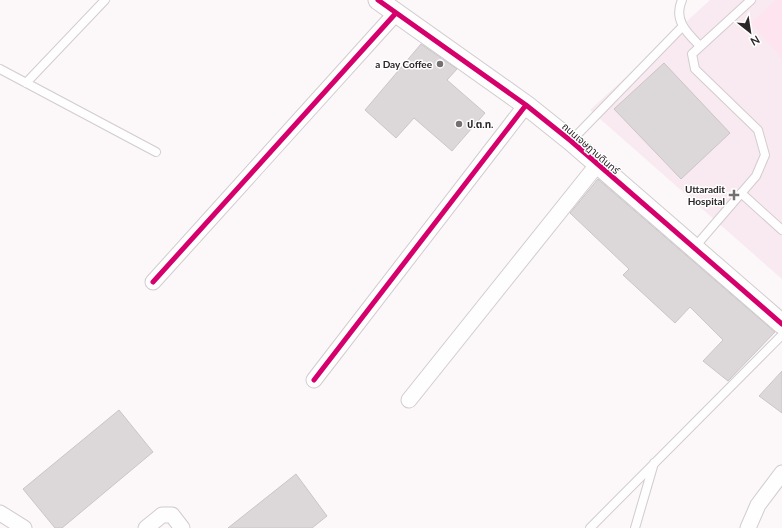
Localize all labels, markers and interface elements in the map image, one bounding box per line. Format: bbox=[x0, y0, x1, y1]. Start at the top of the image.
north arrow bbox=[730, 12, 770, 52]
text: N bbox=[748, 33, 762, 49]
place label: a Day Coffee bbox=[375, 58, 433, 70]
marker: a Day Coffee bbox=[435, 59, 445, 69]
place label: ป.ต.ท. bbox=[467, 118, 493, 130]
marker: ป.ต.ท. bbox=[454, 119, 464, 129]
street label: ถนนเจษฎาบดินทร์ bbox=[560, 120, 622, 176]
place label: Uttaradit Hospital bbox=[685, 183, 725, 207]
marker: Uttaradit Hospital bbox=[728, 189, 740, 201]

